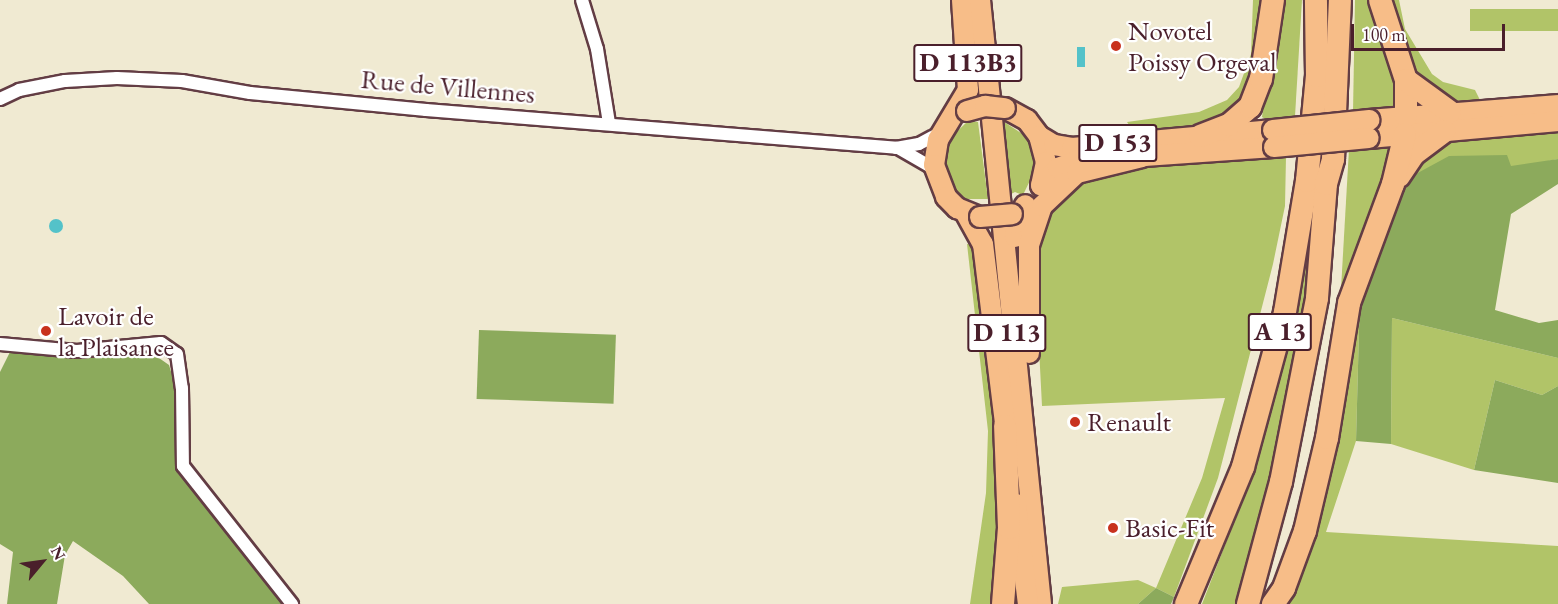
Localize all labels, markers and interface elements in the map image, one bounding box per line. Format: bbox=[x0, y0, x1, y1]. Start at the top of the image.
scale bar bbox=[1354, 12, 1508, 50]
place label: Novotel Poissy Orgeval bbox=[1128, 14, 1276, 77]
text: 100 m bbox=[1362, 23, 1406, 46]
marker: Novotel Poissy Orgeval bbox=[1109, 39, 1123, 53]
road number: D 113B3 bbox=[912, 40, 1024, 86]
street label: Rue de Villennes bbox=[360, 62, 536, 110]
road number: D 153 bbox=[1078, 120, 1158, 166]
place label: Lavoir de la Plaisance bbox=[58, 299, 174, 362]
road number: A 13 bbox=[1247, 309, 1313, 355]
road number: D 113 bbox=[966, 310, 1048, 356]
marker: Lavoir de la Plaisance bbox=[39, 324, 53, 338]
place label: Renault bbox=[1087, 406, 1171, 438]
marker: Renault bbox=[1068, 415, 1082, 429]
place label: Basic-Fit bbox=[1125, 512, 1214, 544]
marker: Basic-Fit bbox=[1106, 521, 1120, 535]
north arrow bbox=[12, 532, 72, 592]
text: N bbox=[46, 542, 71, 564]

